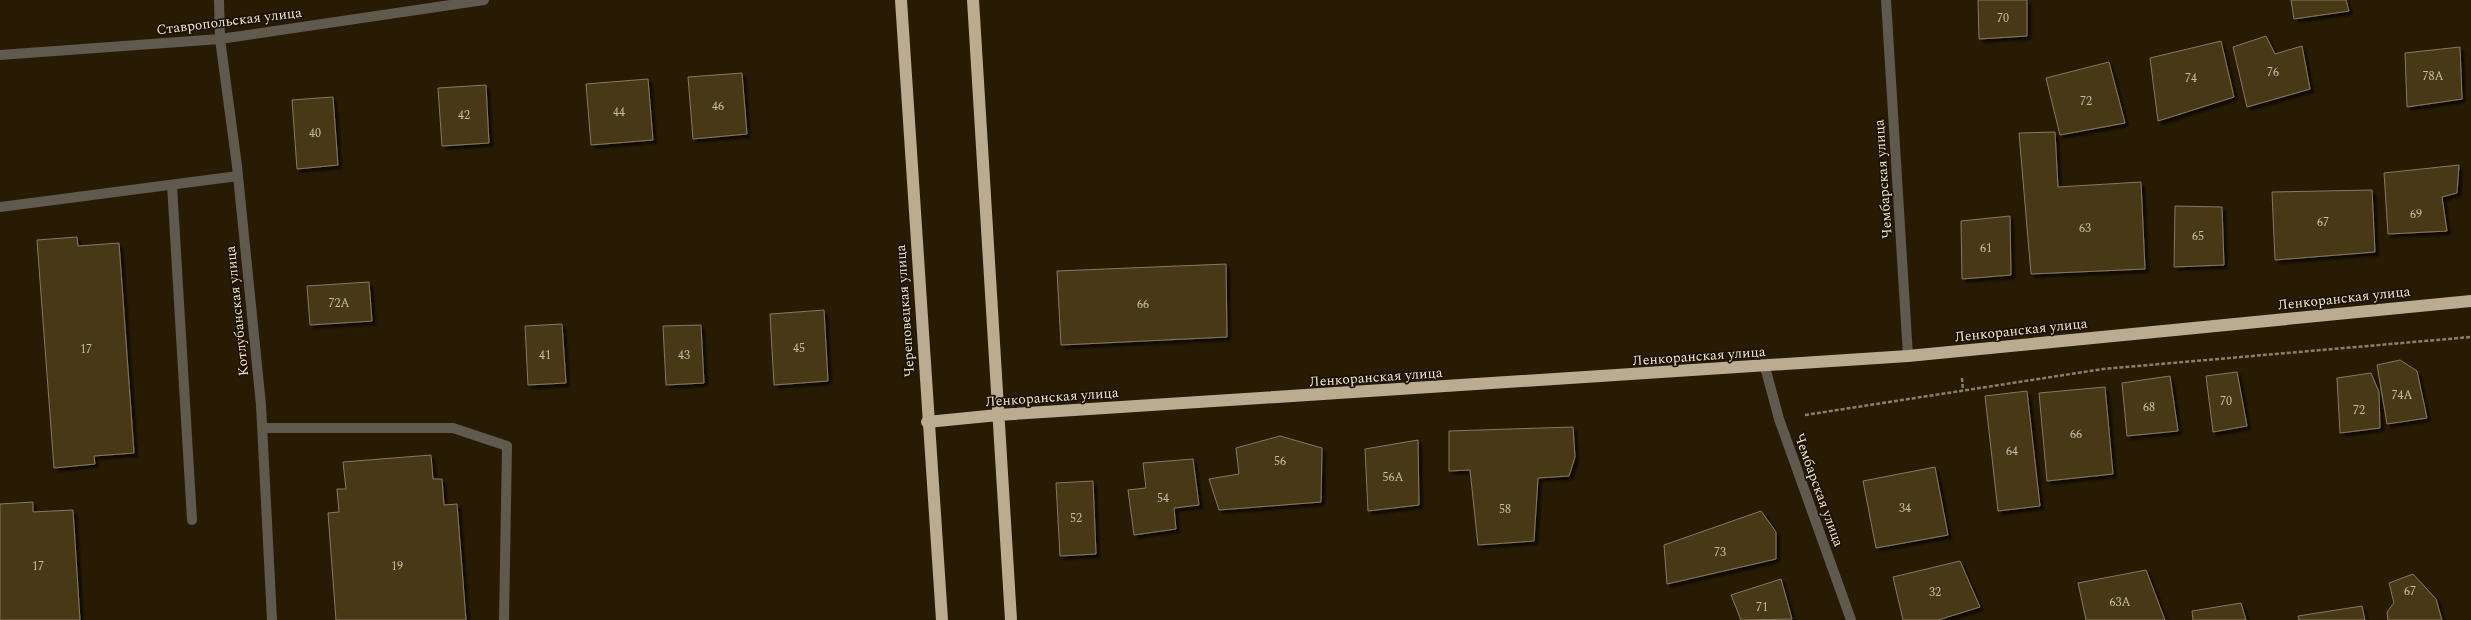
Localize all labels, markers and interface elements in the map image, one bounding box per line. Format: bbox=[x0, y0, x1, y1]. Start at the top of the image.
street label: Ставропольская улица bbox=[155, 2, 303, 40]
house number: 70 bbox=[1997, 9, 2009, 28]
house number: 76 bbox=[2267, 63, 2279, 82]
house number: 78А bbox=[2422, 67, 2444, 86]
house number: 74 bbox=[2185, 69, 2197, 88]
house number: 72 bbox=[2080, 92, 2092, 111]
house number: 46 bbox=[712, 97, 724, 116]
house number: 44 bbox=[613, 103, 625, 122]
house number: 42 bbox=[458, 106, 470, 125]
street label: Чембарская улица bbox=[1868, 119, 1898, 239]
house number: 40 bbox=[309, 124, 321, 143]
house number: 69 bbox=[2410, 205, 2422, 224]
house number: 67 bbox=[2317, 213, 2329, 232]
house number: 63 bbox=[2079, 219, 2091, 238]
house number: 65 bbox=[2192, 227, 2204, 246]
house number: 61 bbox=[1980, 239, 1992, 258]
street label: Череповецкая улица bbox=[890, 244, 920, 378]
street label: Котлубанская улица bbox=[220, 245, 254, 377]
street label: Ленкоранская улица bbox=[2277, 281, 2411, 315]
house number: 72А bbox=[328, 294, 350, 313]
house number: 66 bbox=[1137, 295, 1149, 314]
street label: Ленкоранская улица bbox=[1954, 313, 2088, 347]
house number: 45 bbox=[793, 339, 805, 358]
house number: 17 bbox=[80, 340, 92, 359]
street label: Ленкоранская улица bbox=[1632, 341, 1766, 371]
house number: 41 bbox=[539, 346, 551, 365]
house number: 43 bbox=[678, 346, 690, 365]
street label: Ленкоранская улица bbox=[1309, 362, 1443, 392]
street label: Ленкоранская улица bbox=[985, 382, 1119, 412]
house number: 74А bbox=[2391, 386, 2413, 405]
house number: 70 bbox=[2220, 392, 2232, 411]
house number: 68 bbox=[2143, 398, 2155, 417]
house number: 72 bbox=[2353, 401, 2365, 420]
house number: 66 bbox=[2070, 425, 2082, 444]
street label: Чембарская улица bbox=[1789, 430, 1849, 550]
house number: 64 bbox=[2006, 442, 2018, 461]
house number: 56 bbox=[1274, 452, 1286, 471]
house number: 56А bbox=[1382, 468, 1404, 487]
house number: 54 bbox=[1157, 489, 1169, 508]
house number: 34 bbox=[1899, 499, 1911, 518]
house number: 58 bbox=[1499, 500, 1511, 519]
house number: 52 bbox=[1070, 509, 1082, 528]
house number: 73 bbox=[1714, 543, 1726, 562]
house number: 17 bbox=[32, 557, 44, 576]
house number: 19 bbox=[391, 557, 403, 576]
house number: 67 bbox=[2404, 582, 2416, 601]
house number: 32 bbox=[1929, 583, 1941, 602]
house number: 63А bbox=[2109, 593, 2131, 612]
house number: 71 bbox=[1756, 598, 1768, 617]

